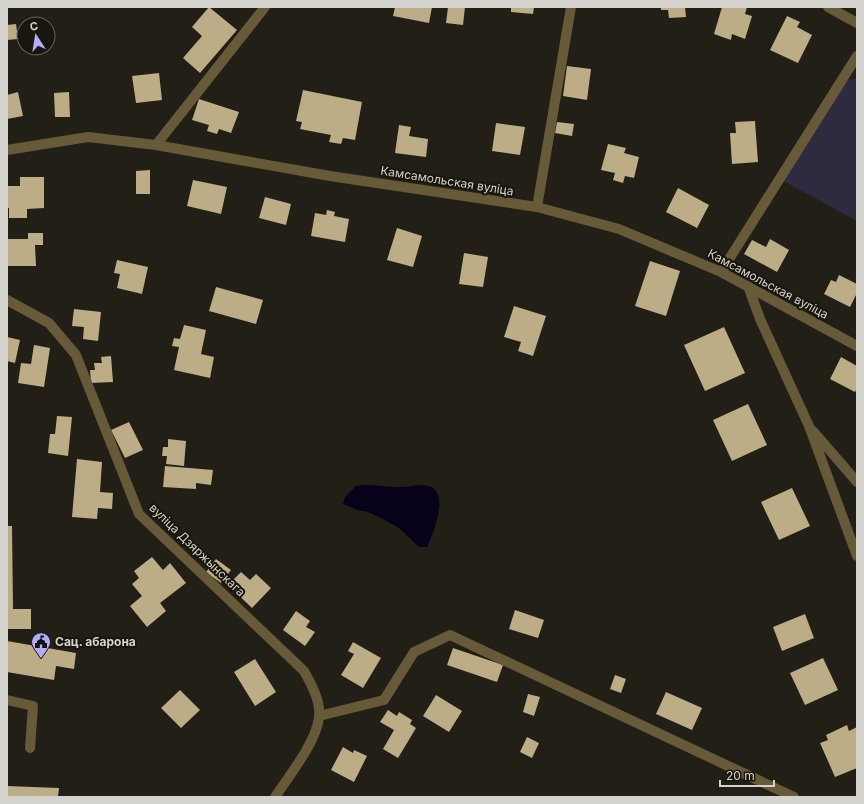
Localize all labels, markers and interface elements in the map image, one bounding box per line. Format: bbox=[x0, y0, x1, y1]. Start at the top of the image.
north arrow bbox=[16, 16, 56, 56]
text: С bbox=[28, 19, 39, 34]
street label: Камсамольская вуліца bbox=[379, 163, 515, 198]
street label: Камсамольская вуліца bbox=[705, 245, 831, 322]
street label: вуліца Дзяржынскага bbox=[146, 500, 248, 599]
public building icon: Сац. абарона bbox=[30, 631, 52, 659]
place label: Сац. абарона bbox=[55, 634, 136, 649]
scale bar bbox=[720, 762, 774, 788]
text: 20 m bbox=[726, 768, 755, 783]

